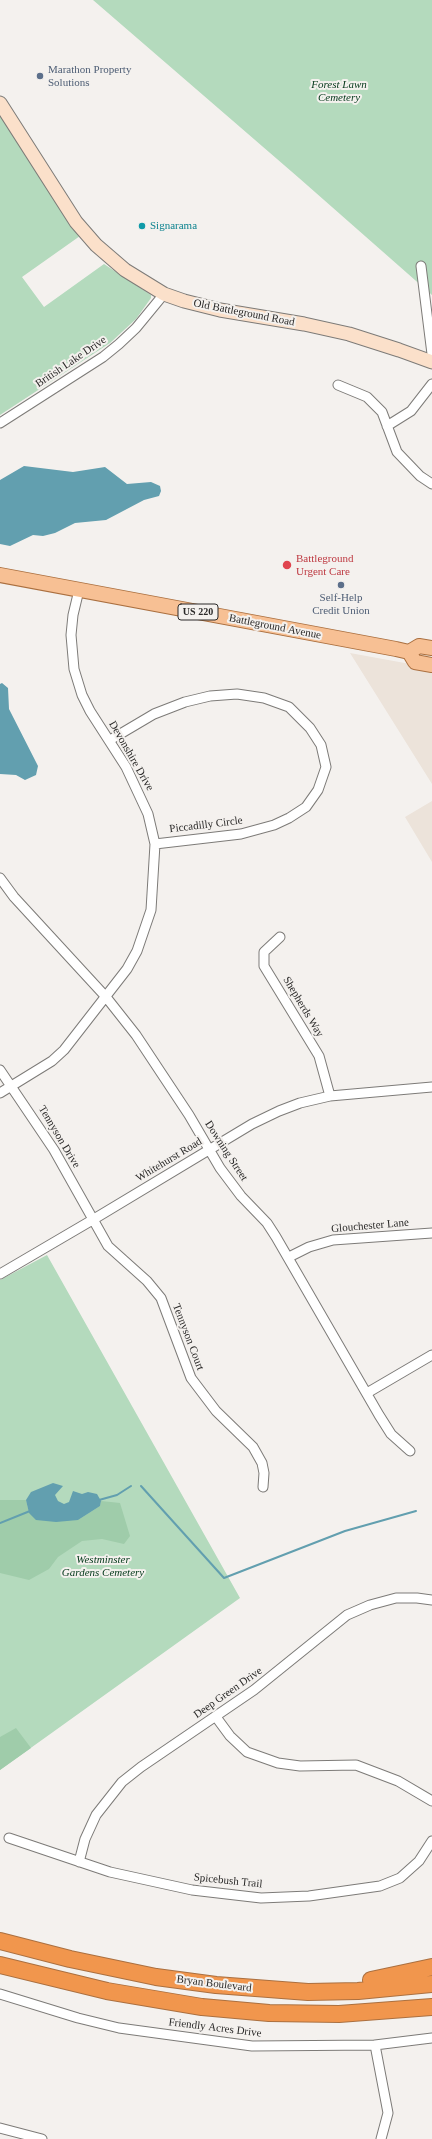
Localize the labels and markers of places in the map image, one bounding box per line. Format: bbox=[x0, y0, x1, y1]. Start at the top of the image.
place label: Marathon Property Solutions bbox=[48, 63, 131, 89]
marker: Marathon Property Solutions bbox=[35, 71, 45, 81]
place label: Signarama bbox=[150, 219, 197, 233]
marker: Signarama bbox=[137, 221, 147, 231]
place label: Battleground Urgent Care bbox=[296, 552, 353, 578]
marker: Battleground Urgent Care bbox=[281, 559, 293, 571]
marker: Self-Help Credit Union bbox=[336, 580, 346, 590]
place label: Self-Help Credit Union bbox=[312, 591, 370, 617]

